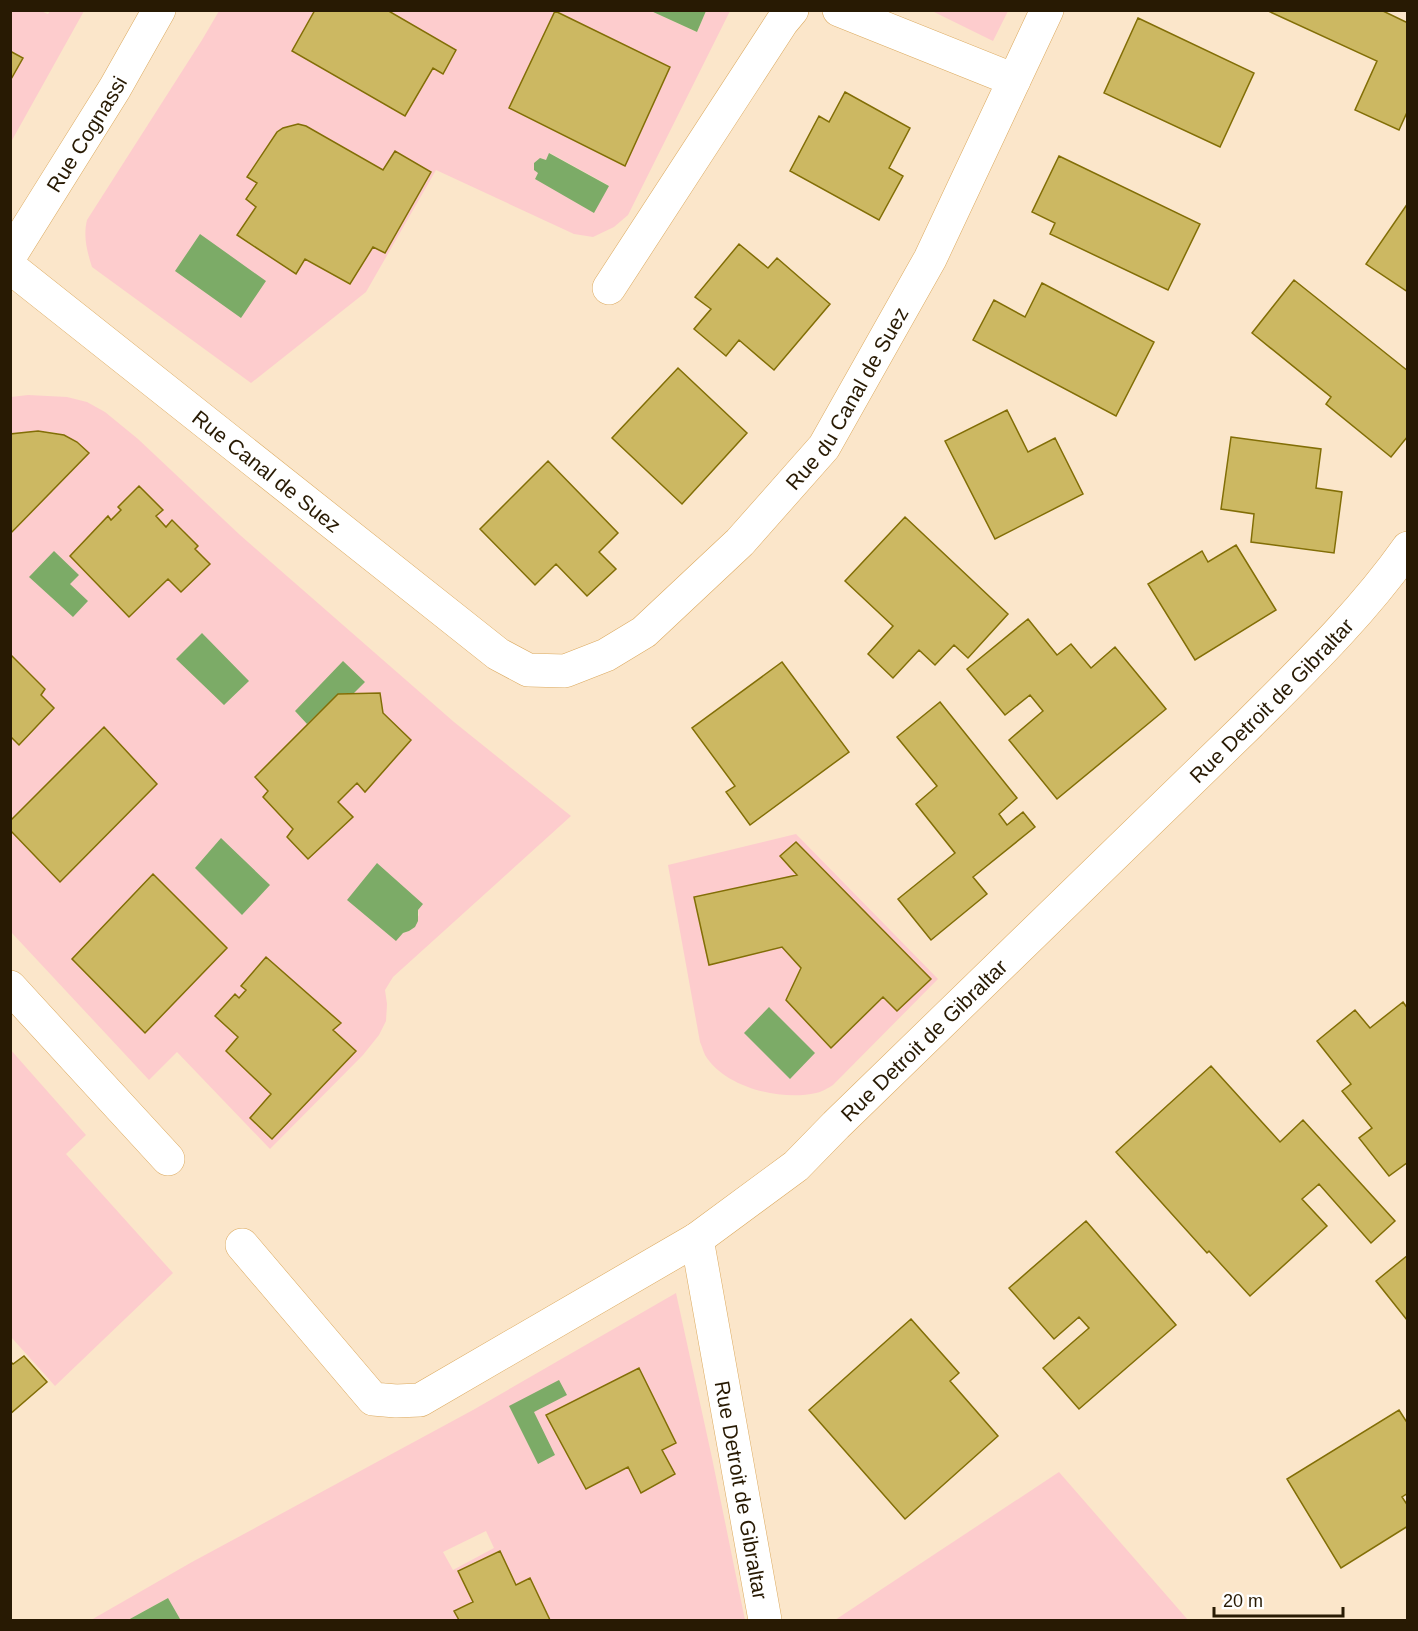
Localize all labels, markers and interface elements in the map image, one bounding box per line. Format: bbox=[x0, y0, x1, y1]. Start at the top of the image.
street label: Rue Cognassi bbox=[42, 72, 131, 196]
street label: Rue du Canal de Suez bbox=[781, 303, 912, 494]
street label: Rue Canal de Suez bbox=[188, 405, 346, 536]
street label: Rue Detroit de Gibraltar bbox=[1185, 613, 1357, 787]
street label: Rue Detroit de Gibraltar bbox=[836, 954, 1011, 1126]
street label: Rue Detroit de Gibraltar bbox=[711, 1379, 773, 1601]
scale bar bbox=[1214, 1580, 1343, 1618]
text: 20 m bbox=[1223, 1591, 1263, 1611]

